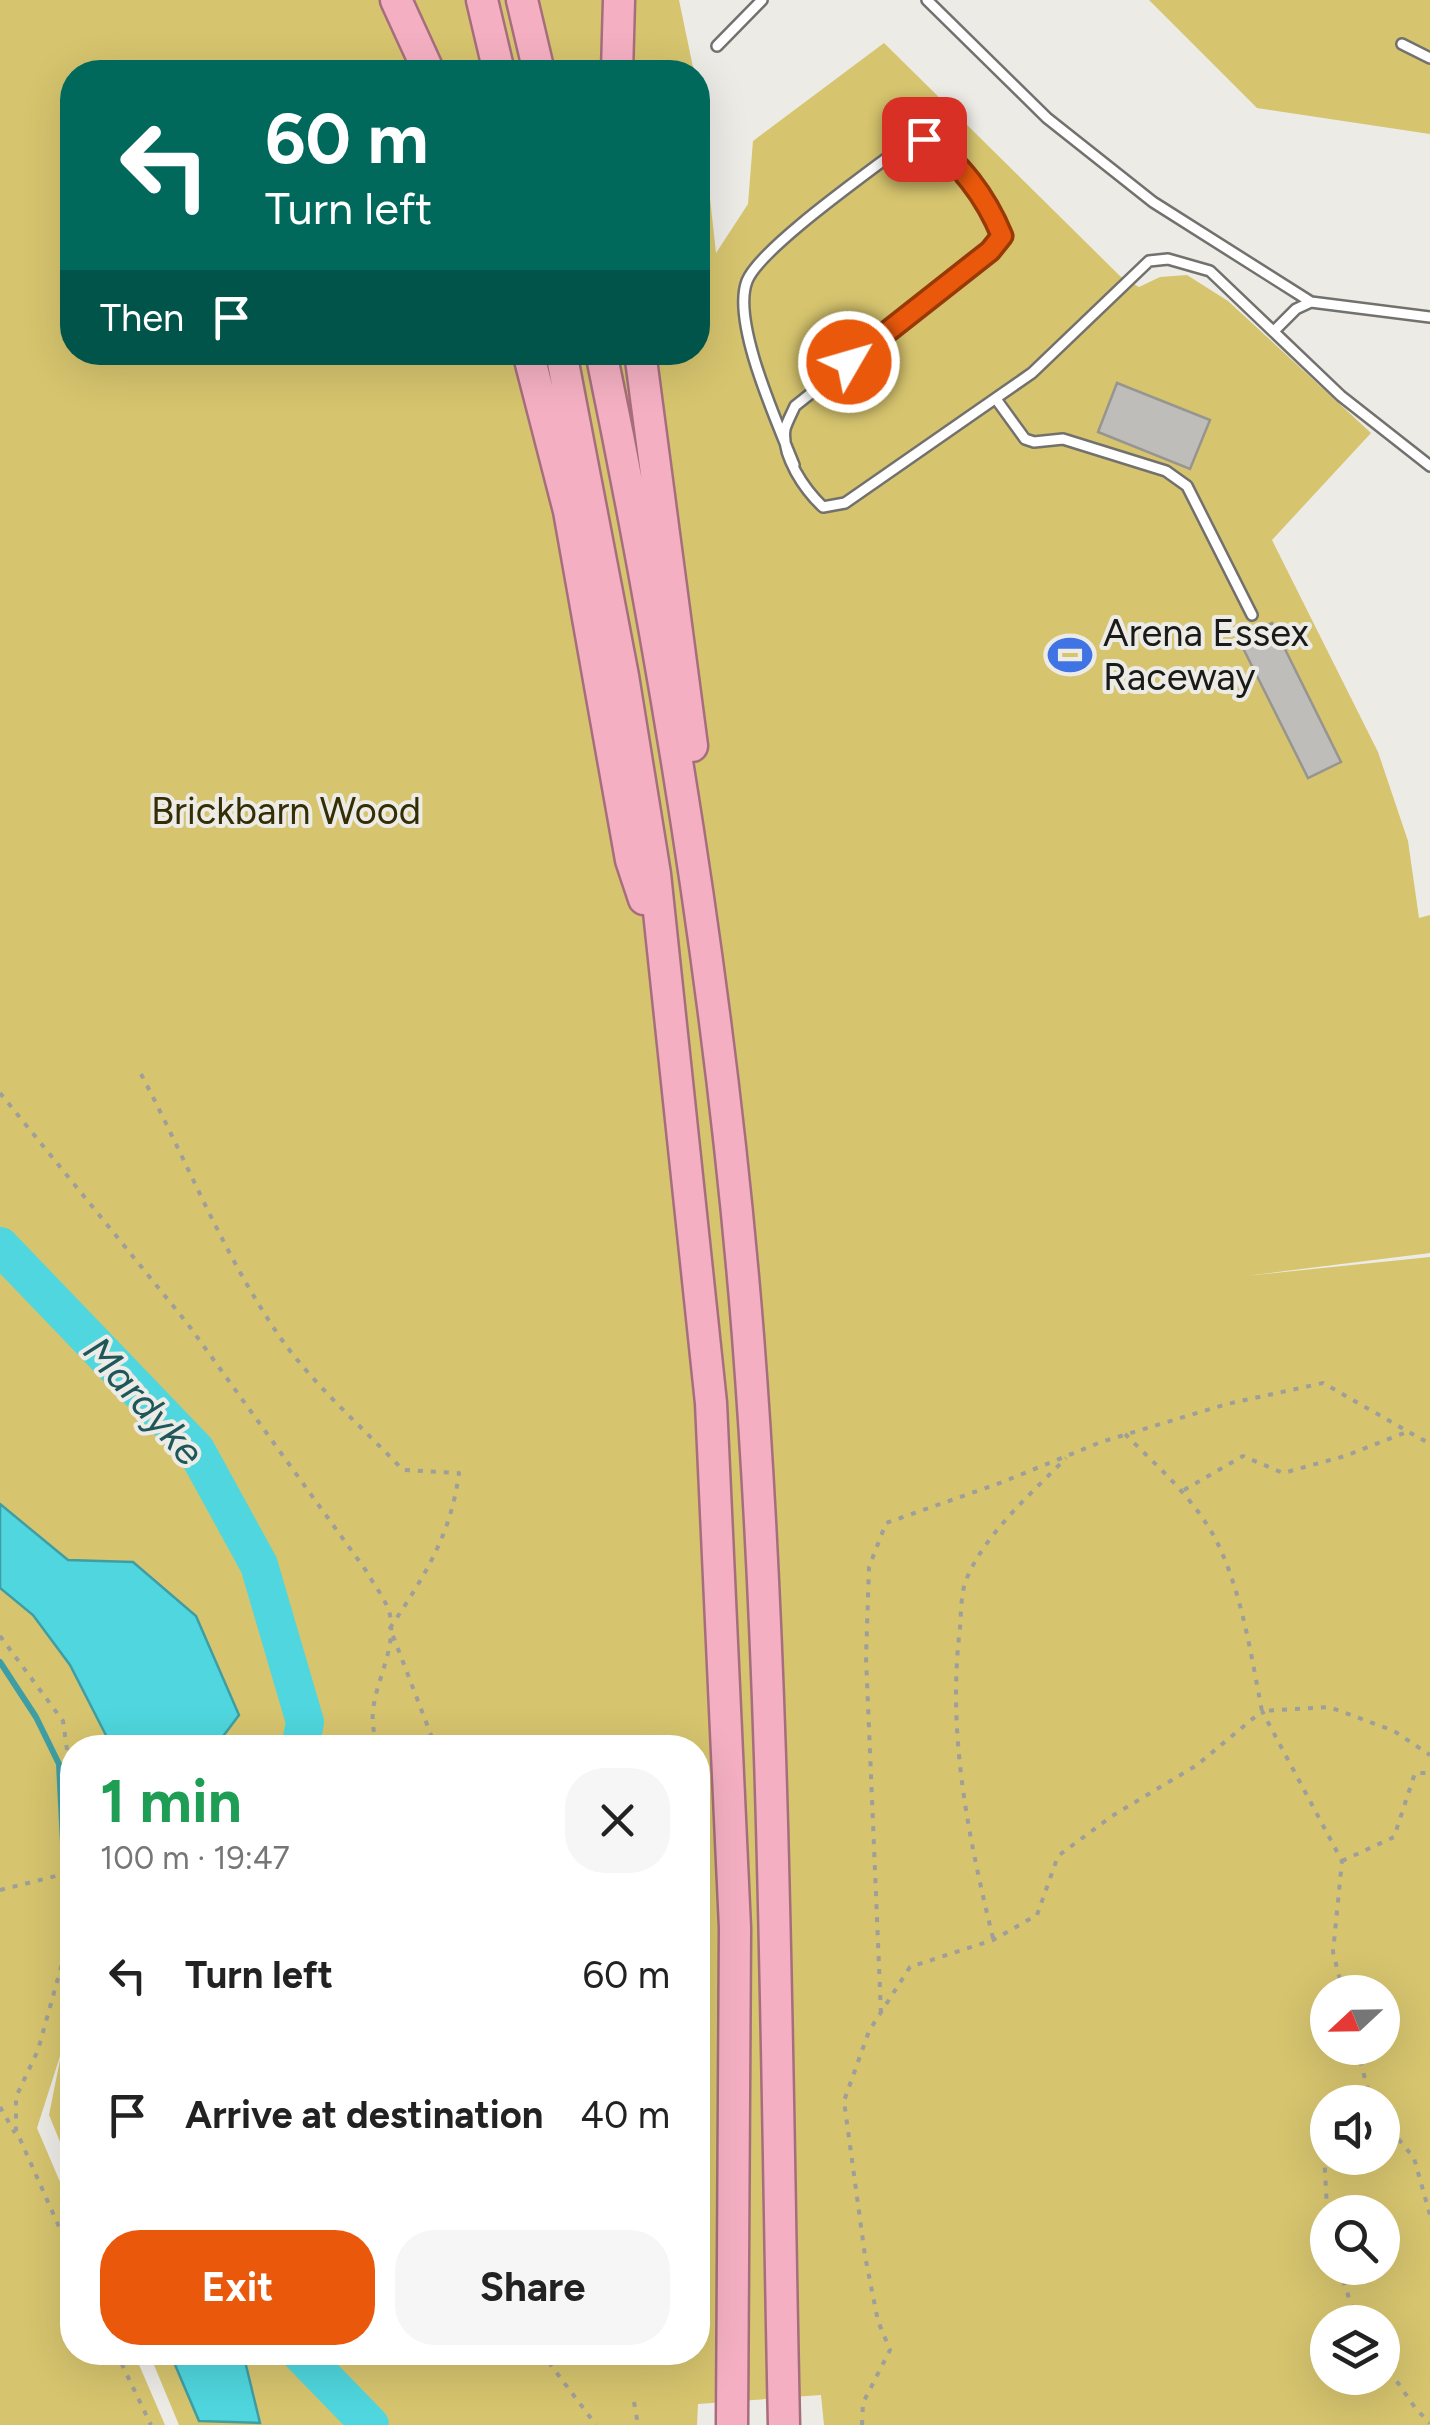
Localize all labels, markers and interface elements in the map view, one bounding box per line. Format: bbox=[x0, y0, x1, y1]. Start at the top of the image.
text: 60 m bbox=[265, 96, 429, 181]
pin bbox=[882, 97, 967, 182]
icon: left bbox=[100, 100, 230, 230]
icon: arrive bbox=[897, 112, 952, 167]
text: Turn left bbox=[265, 181, 432, 235]
icon: arrive bbox=[204, 290, 259, 345]
text: Then bbox=[100, 295, 184, 341]
position arrow bbox=[797, 310, 901, 414]
place label: Arena Essex Raceway bbox=[1103, 610, 1309, 700]
sports icon: Arena Essex Raceway bbox=[1046, 631, 1094, 679]
park label: Brickbarn Wood bbox=[151, 788, 421, 834]
water label: Mardyke bbox=[74, 1327, 214, 1475]
text: 1 min bbox=[100, 1765, 242, 1837]
button: close bbox=[565, 1768, 670, 1873]
text: 100 m · 19:47 bbox=[100, 1839, 290, 1877]
icon: left bbox=[100, 1948, 155, 2003]
text: Turn left bbox=[185, 1952, 333, 1998]
text: 60 m bbox=[582, 1952, 670, 1998]
north arrow bbox=[1310, 1975, 1400, 2065]
map controls bbox=[1310, 1975, 1400, 2395]
button: sound bbox=[1310, 2085, 1400, 2175]
icon: arrive bbox=[100, 2088, 155, 2143]
text: Arrive at destination bbox=[185, 2092, 543, 2138]
text: 40 m bbox=[580, 2092, 670, 2138]
button: search bbox=[1310, 2195, 1400, 2285]
button: Exit bbox=[100, 2230, 375, 2345]
button: Share bbox=[395, 2230, 670, 2345]
button: layers bbox=[1310, 2305, 1400, 2395]

